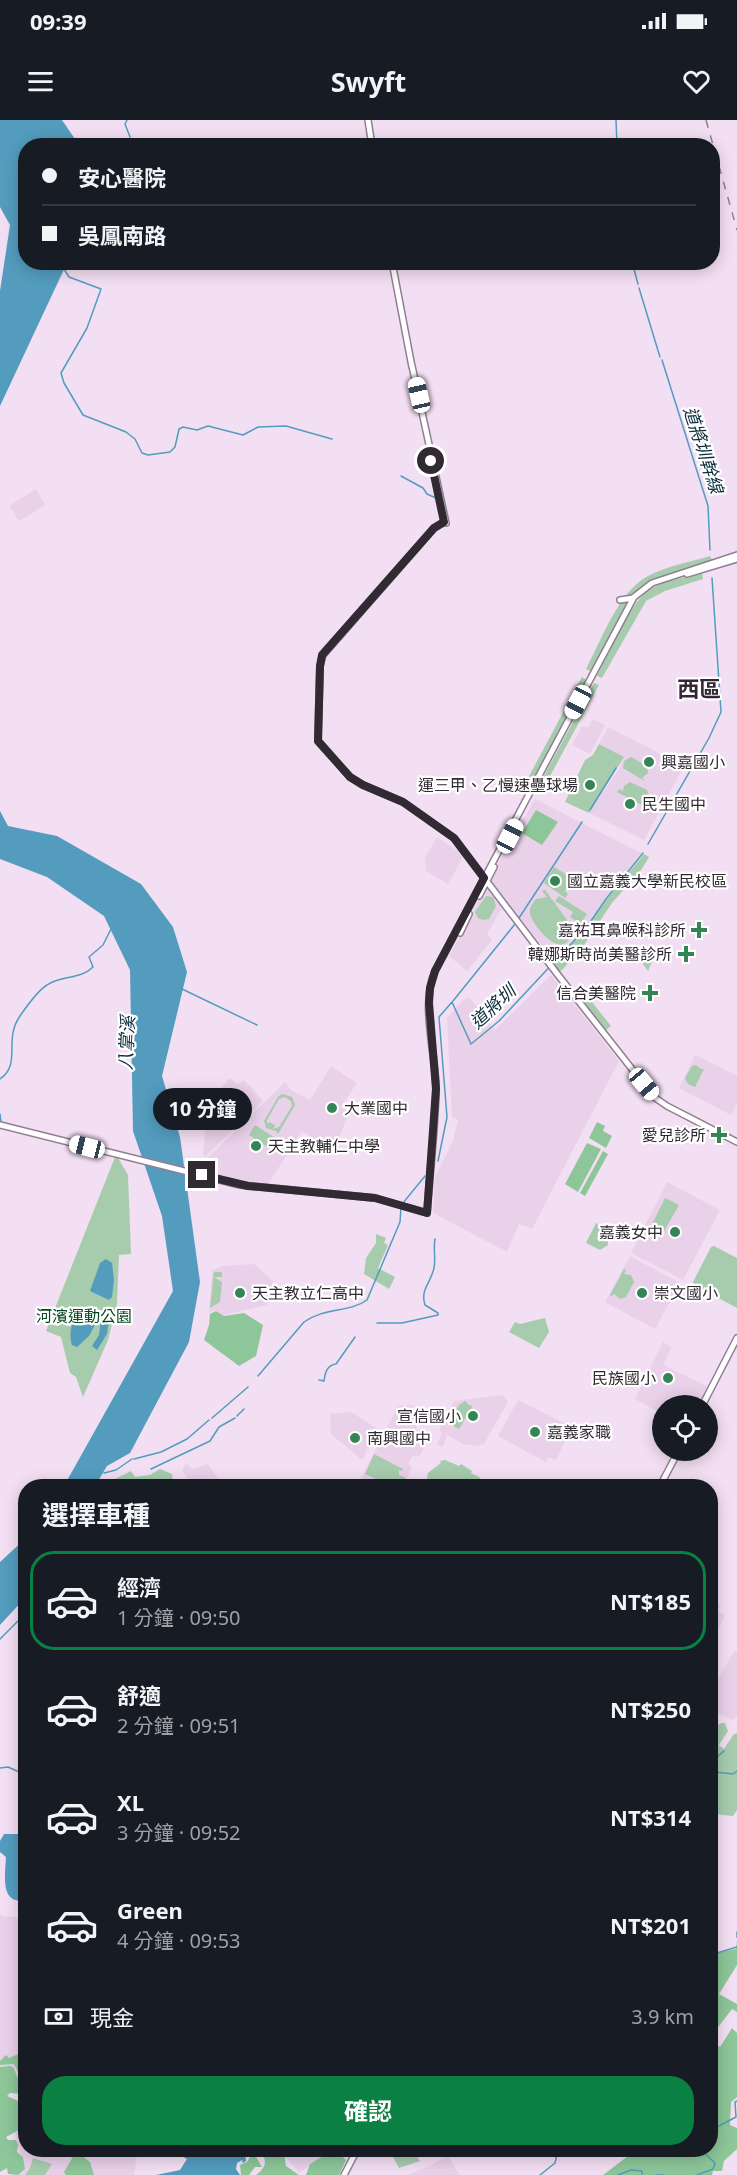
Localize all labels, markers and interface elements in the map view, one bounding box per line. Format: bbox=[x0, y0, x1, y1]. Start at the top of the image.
text: 09:39 bbox=[30, 6, 87, 36]
text: Swyft bbox=[331, 63, 406, 100]
icon: menu bbox=[24, 65, 57, 98]
icon: heart bbox=[680, 65, 713, 98]
text: 安心醫院 bbox=[78, 162, 166, 192]
text: 吳鳳南路 bbox=[78, 220, 166, 250]
car bbox=[406, 375, 432, 415]
water label: 道將圳幹線 bbox=[679, 403, 730, 498]
route start bbox=[417, 447, 444, 474]
district label: 西區 bbox=[677, 673, 721, 703]
car bbox=[562, 682, 594, 722]
place label: 興嘉國小 bbox=[661, 751, 725, 773]
marker: 興嘉國小 bbox=[642, 755, 656, 769]
place label: 運三甲、乙慢速壘球場 bbox=[418, 774, 578, 796]
marker: 運三甲、乙慢速壘球場 bbox=[583, 778, 597, 792]
place label: 民生國中 bbox=[642, 793, 706, 815]
marker: 民生國中 bbox=[623, 797, 637, 811]
car bbox=[494, 816, 526, 856]
place label: 國立嘉義大學新民校區 bbox=[567, 870, 727, 892]
marker: 國立嘉義大學新民校區 bbox=[548, 874, 562, 888]
place label: 嘉祐耳鼻喉科診所 bbox=[558, 919, 686, 941]
marker: 嘉祐耳鼻喉科診所 bbox=[690, 921, 708, 939]
place label: 韓娜斯時尚美醫診所 bbox=[528, 943, 672, 965]
marker: 韓娜斯時尚美醫診所 bbox=[677, 945, 695, 963]
water label: 道將圳 bbox=[464, 977, 522, 1033]
place label: 信合美醫院 bbox=[556, 982, 636, 1004]
marker: 信合美醫院 bbox=[641, 984, 659, 1002]
water label: 八掌溪 bbox=[113, 1012, 140, 1071]
car bbox=[626, 1064, 662, 1104]
callout: 10 分鐘 bbox=[152, 1088, 252, 1130]
text: 10 分鐘 bbox=[168, 1095, 237, 1122]
place label: 大業國中 bbox=[344, 1097, 408, 1119]
marker: 大業國中 bbox=[325, 1101, 339, 1115]
place label: 愛兒診所 bbox=[642, 1124, 706, 1146]
marker: 愛兒診所 bbox=[710, 1126, 728, 1144]
car bbox=[67, 1134, 107, 1160]
place label: 天主教輔仁中學 bbox=[268, 1135, 380, 1157]
marker: 天主教輔仁中學 bbox=[249, 1139, 263, 1153]
route end bbox=[188, 1161, 215, 1188]
place label: 嘉義女中 bbox=[599, 1221, 663, 1243]
marker: 嘉義女中 bbox=[668, 1225, 682, 1239]
place label: 天主教立仁高中 bbox=[252, 1282, 364, 1304]
place label: 崇文國小 bbox=[654, 1282, 718, 1304]
marker: 天主教立仁高中 bbox=[233, 1286, 247, 1300]
marker: 崇文國小 bbox=[635, 1286, 649, 1300]
park label: 河濱運動公園 bbox=[36, 1305, 132, 1327]
place label: 民族國小 bbox=[592, 1367, 656, 1389]
marker: 民族國小 bbox=[661, 1371, 675, 1385]
map controls bbox=[652, 1395, 718, 1461]
button: locate bbox=[652, 1395, 718, 1461]
place label: 宣信國小 bbox=[397, 1405, 461, 1427]
marker: 宣信國小 bbox=[466, 1409, 480, 1423]
place label: 嘉義家職 bbox=[547, 1421, 611, 1443]
marker: 嘉義家職 bbox=[528, 1425, 542, 1439]
place label: 南興國中 bbox=[367, 1427, 431, 1449]
marker: 南興國中 bbox=[348, 1431, 362, 1445]
text: 選擇車種 bbox=[42, 1496, 150, 1533]
text: 經濟 bbox=[117, 1572, 161, 1602]
icon: car bbox=[45, 1574, 99, 1628]
text: NT$185 bbox=[610, 1586, 691, 1616]
text: 1 分鐘 · 09:50 bbox=[117, 1604, 241, 1631]
text: 舒適 bbox=[117, 1680, 161, 1710]
icon: car bbox=[45, 1682, 99, 1736]
text: NT$250 bbox=[610, 1694, 691, 1724]
text: 2 分鐘 · 09:51 bbox=[117, 1712, 241, 1739]
text: XL bbox=[117, 1787, 144, 1817]
icon: car bbox=[45, 1790, 99, 1844]
text: NT$314 bbox=[610, 1802, 691, 1832]
text: 3 分鐘 · 09:52 bbox=[117, 1819, 241, 1846]
text: Green bbox=[117, 1895, 183, 1925]
icon: car bbox=[45, 1898, 99, 1952]
text: NT$201 bbox=[610, 1910, 691, 1940]
text: 4 分鐘 · 09:53 bbox=[117, 1927, 241, 1954]
icon: cash bbox=[42, 2000, 75, 2033]
text: 現金 bbox=[90, 2002, 134, 2032]
text: 3.9 km bbox=[631, 2003, 694, 2030]
button: 確認 bbox=[42, 2076, 694, 2145]

